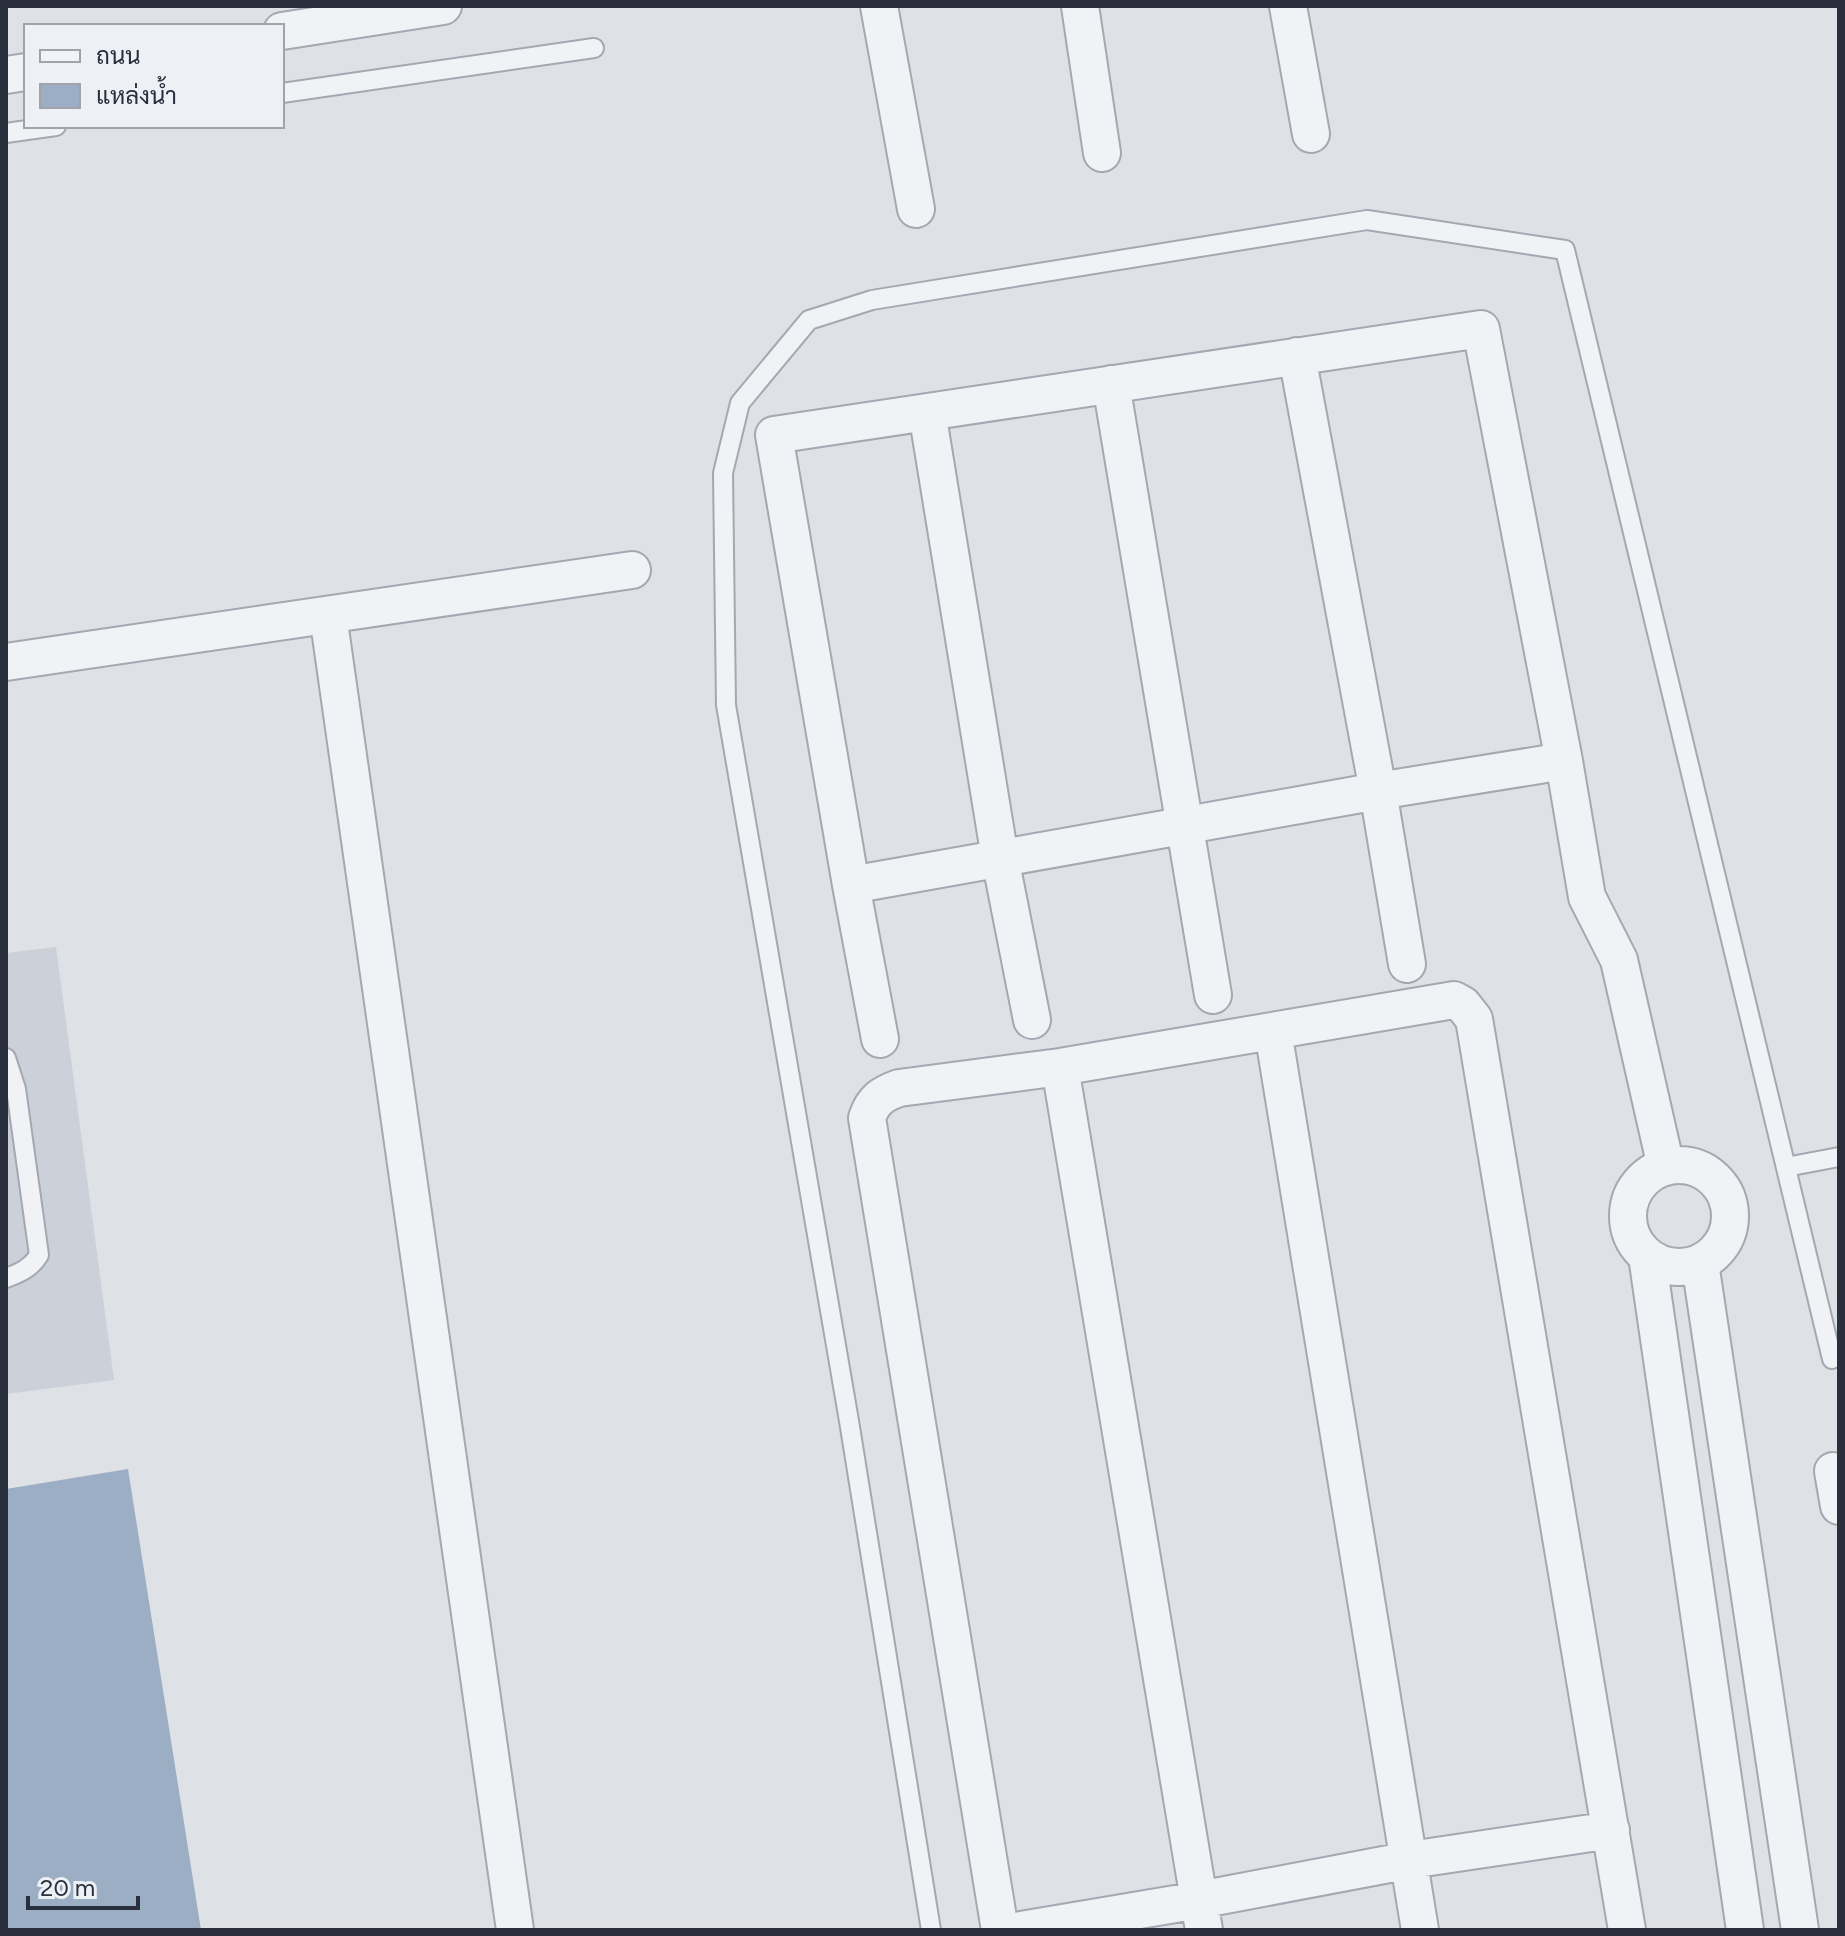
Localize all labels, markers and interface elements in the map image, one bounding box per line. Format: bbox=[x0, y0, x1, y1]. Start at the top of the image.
legend bbox=[24, 24, 284, 128]
text: ถนน bbox=[96, 41, 141, 70]
text: แหล่งน้ำ bbox=[96, 76, 177, 110]
scale bar bbox=[28, 1860, 138, 1910]
text: 20 m bbox=[40, 1873, 95, 1902]

